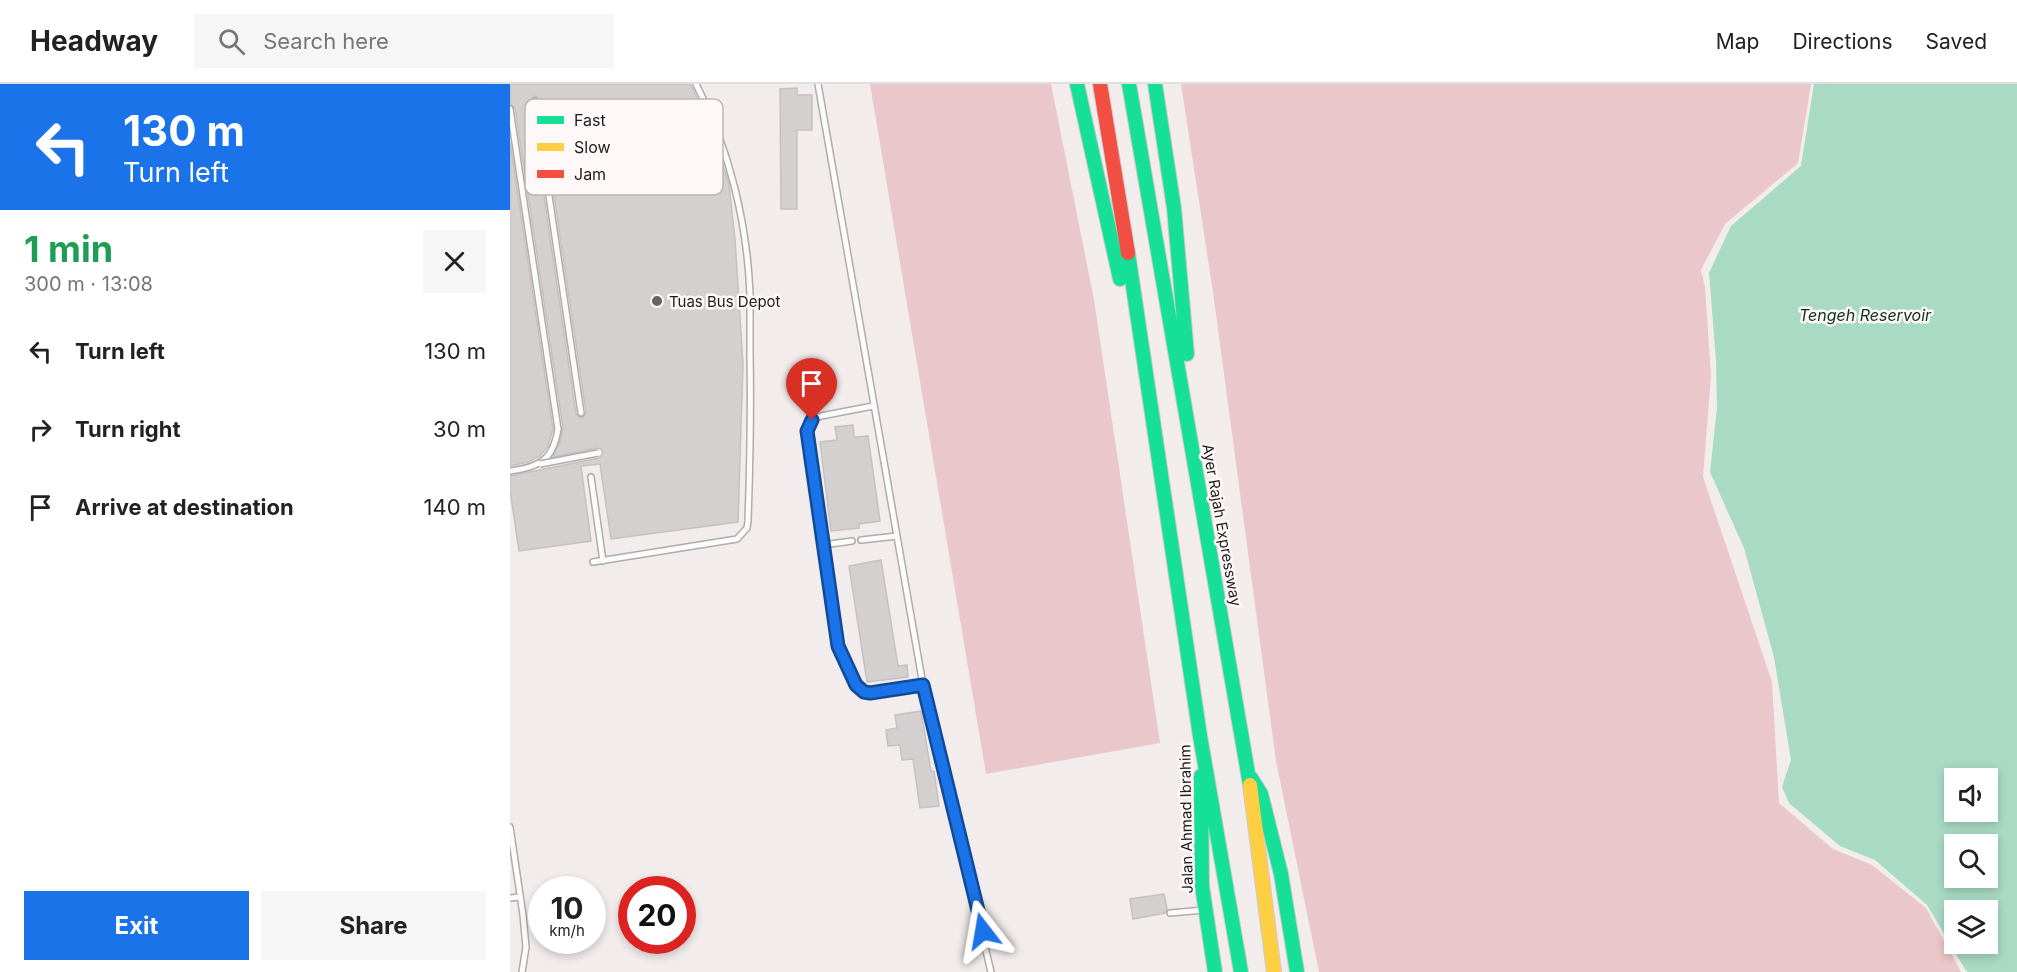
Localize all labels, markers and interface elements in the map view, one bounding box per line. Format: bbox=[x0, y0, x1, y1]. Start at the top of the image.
search box bbox=[194, 14, 614, 68]
text: Headway bbox=[30, 24, 158, 58]
icon: search bbox=[215, 25, 248, 58]
text: Search here bbox=[263, 28, 389, 54]
text: Map bbox=[1716, 29, 1759, 54]
text: Directions bbox=[1792, 29, 1893, 54]
text: Saved bbox=[1926, 29, 1987, 54]
legend bbox=[525, 99, 723, 195]
text: 130 m bbox=[123, 105, 245, 156]
icon: left bbox=[24, 108, 102, 186]
text: Fast bbox=[574, 110, 606, 130]
text: Slow bbox=[574, 137, 611, 157]
text: Turn left bbox=[123, 156, 229, 189]
text: Jam bbox=[574, 164, 606, 184]
text: 1 min bbox=[24, 227, 113, 271]
button: close bbox=[423, 230, 486, 293]
text: 300 m · 13:08 bbox=[24, 272, 153, 296]
place label: Tuas Bus Depot bbox=[669, 292, 781, 311]
marker: Tuas Bus Depot bbox=[650, 294, 664, 308]
water label: Tengeh Reservoir bbox=[1799, 305, 1932, 325]
icon: left bbox=[24, 335, 57, 368]
text: Turn left bbox=[75, 338, 165, 364]
text: 130 m bbox=[424, 338, 486, 364]
pin bbox=[786, 358, 837, 420]
icon: arrive bbox=[795, 367, 828, 400]
icon: right bbox=[24, 413, 57, 446]
text: Turn right bbox=[75, 416, 181, 442]
text: 30 m bbox=[433, 416, 486, 442]
street label: Ayer Rajah Expressway bbox=[1198, 442, 1246, 608]
icon: arrive bbox=[24, 491, 57, 524]
text: Arrive at destination bbox=[75, 494, 294, 520]
text: 140 m bbox=[424, 494, 486, 520]
street label: Jalan Ahmad Ibrahim bbox=[1175, 744, 1197, 894]
map controls bbox=[1944, 768, 1998, 954]
button: sound bbox=[1944, 768, 1998, 822]
button: search bbox=[1944, 834, 1998, 888]
speed limit sign: 20 bbox=[618, 876, 696, 954]
text: 10 bbox=[550, 890, 584, 926]
button: Exit bbox=[24, 891, 249, 960]
button: Share bbox=[261, 891, 486, 960]
position arrow bbox=[951, 899, 1015, 963]
button: layers bbox=[1944, 900, 1998, 954]
text: km/h bbox=[549, 921, 585, 940]

